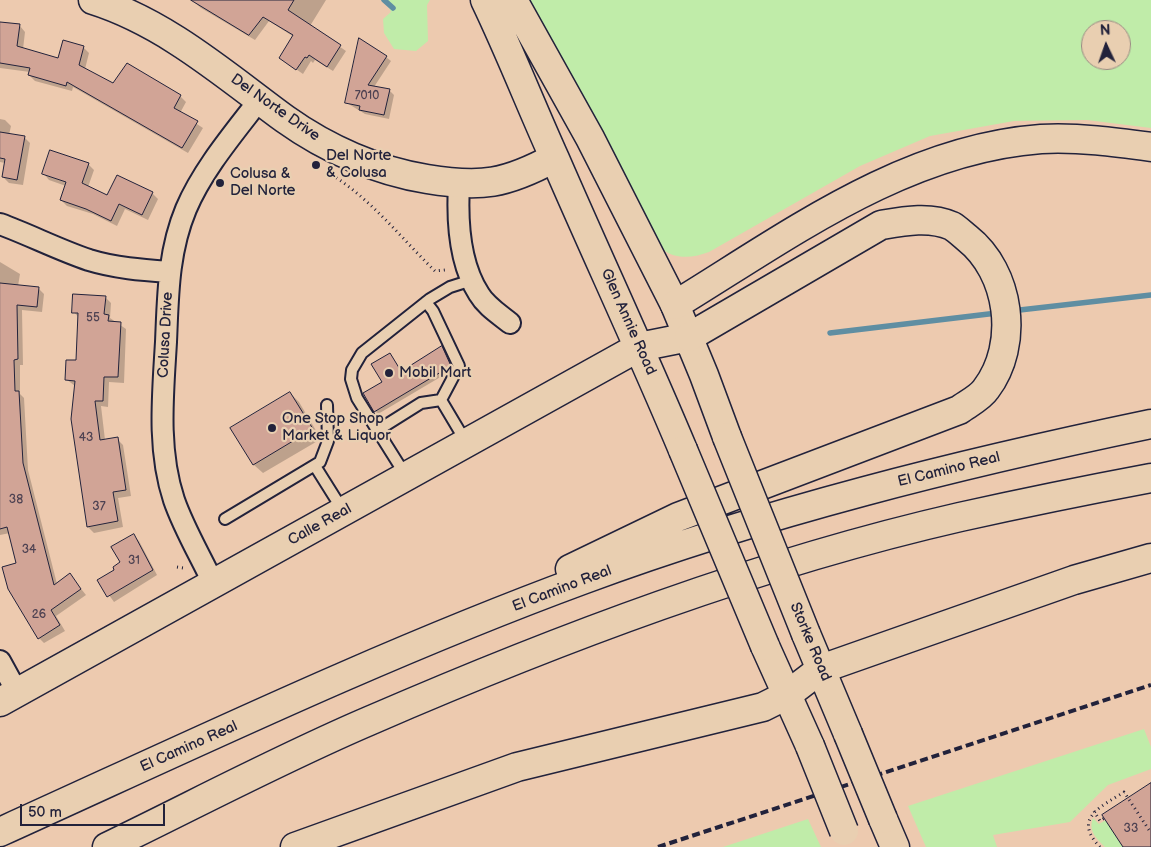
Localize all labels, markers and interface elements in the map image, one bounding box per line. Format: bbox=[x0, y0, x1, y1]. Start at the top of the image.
north arrow bbox=[1081, 20, 1131, 70]
text: N bbox=[1100, 22, 1111, 39]
street label: Del Norte Drive bbox=[227, 71, 323, 145]
house number: 7010 bbox=[355, 89, 379, 103]
place label: Del Norte & Colusa bbox=[326, 147, 391, 182]
marker: Del Norte & Colusa bbox=[310, 159, 322, 171]
place label: Colusa & Del Norte bbox=[230, 165, 295, 200]
marker: Colusa & Del Norte bbox=[214, 177, 226, 189]
street label: Glen Annie Road bbox=[596, 266, 660, 378]
street label: Colusa Drive bbox=[155, 292, 177, 378]
house number: 55 bbox=[86, 311, 100, 325]
place label: Mobil Mart bbox=[399, 364, 471, 382]
marker: Mobil Mart bbox=[383, 367, 395, 379]
place label: One Stop Shop Market & Liquor bbox=[282, 410, 391, 445]
marker: One Stop Shop Market & Liquor bbox=[266, 422, 278, 434]
house number: 43 bbox=[79, 431, 93, 445]
street label: El Camino Real bbox=[896, 449, 1002, 491]
house number: 38 bbox=[9, 493, 23, 507]
house number: 37 bbox=[92, 500, 106, 514]
street label: Calle Real bbox=[285, 500, 355, 550]
house number: 34 bbox=[22, 543, 36, 557]
house number: 31 bbox=[128, 554, 140, 568]
street label: El Camino Real bbox=[510, 562, 614, 616]
street label: Storke Road bbox=[785, 600, 835, 684]
house number: 26 bbox=[32, 608, 46, 622]
street label: El Camino Real bbox=[137, 717, 241, 777]
scale bar bbox=[22, 794, 168, 826]
text: 50 m bbox=[28, 803, 62, 822]
house number: 33 bbox=[1124, 822, 1138, 836]

